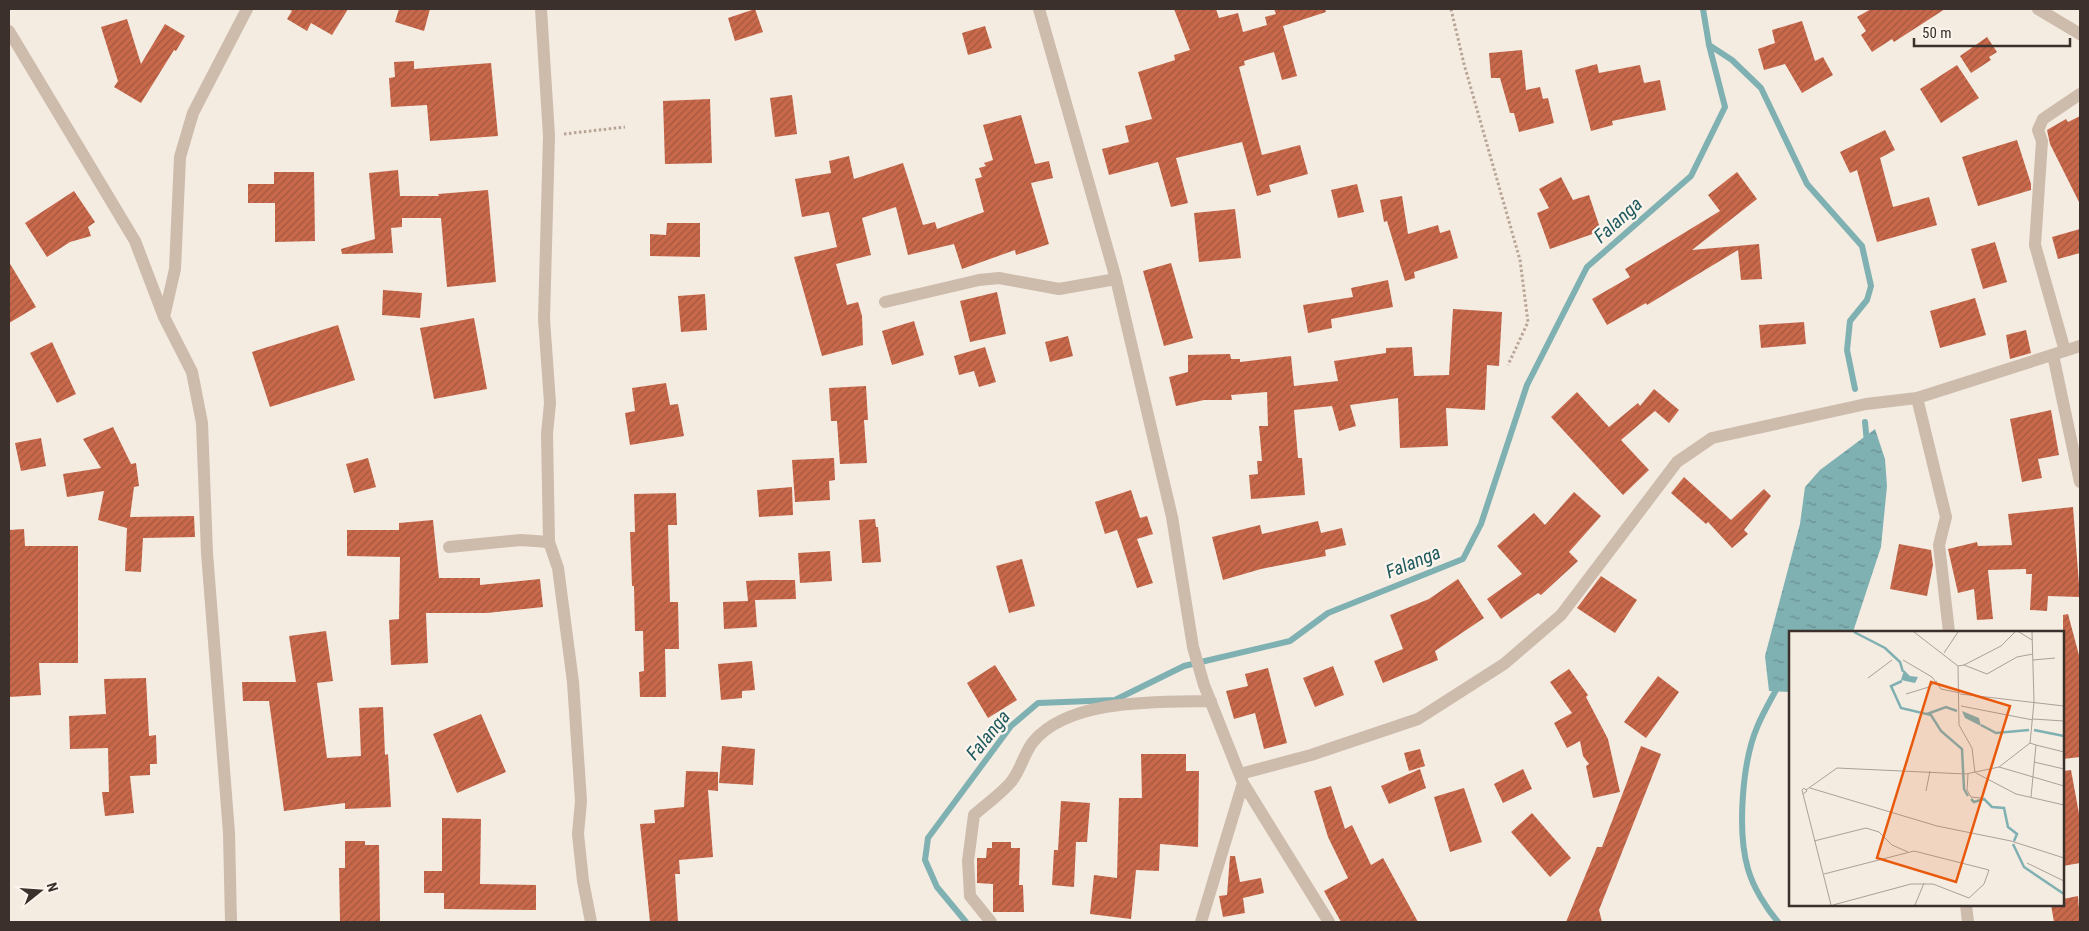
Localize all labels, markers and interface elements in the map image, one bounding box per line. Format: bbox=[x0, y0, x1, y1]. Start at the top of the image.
scale bar bbox=[1914, 15, 2070, 47]
text: 50 m bbox=[1922, 24, 1952, 42]
water label: Falanga bbox=[1589, 192, 1647, 248]
water label: Falanga bbox=[1382, 541, 1444, 583]
inset map bbox=[1789, 631, 2064, 906]
water label: Falanga bbox=[961, 705, 1015, 765]
north arrow bbox=[15, 866, 65, 916]
text: N bbox=[44, 881, 61, 894]

